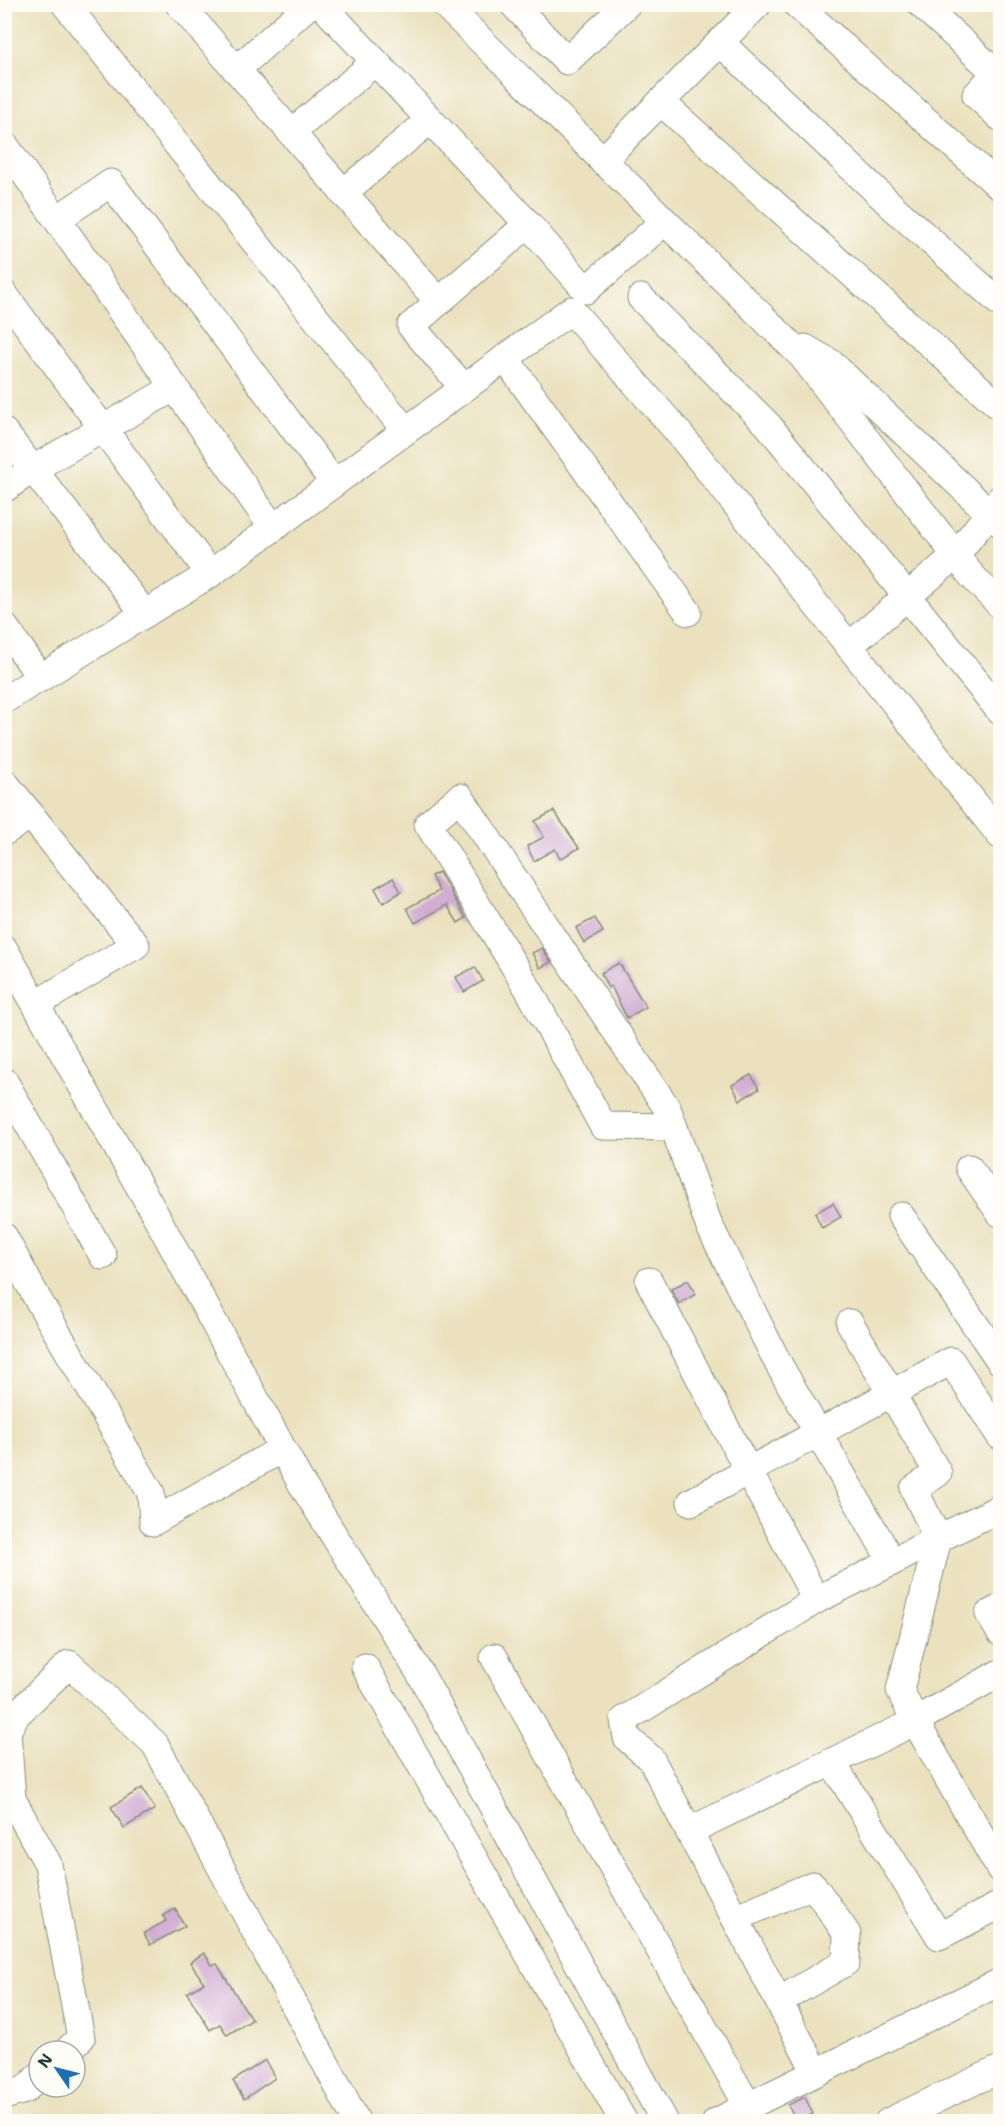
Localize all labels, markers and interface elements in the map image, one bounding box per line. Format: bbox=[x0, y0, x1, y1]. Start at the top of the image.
north arrow bbox=[27, 2039, 87, 2099]
text: N bbox=[33, 2049, 57, 2072]

